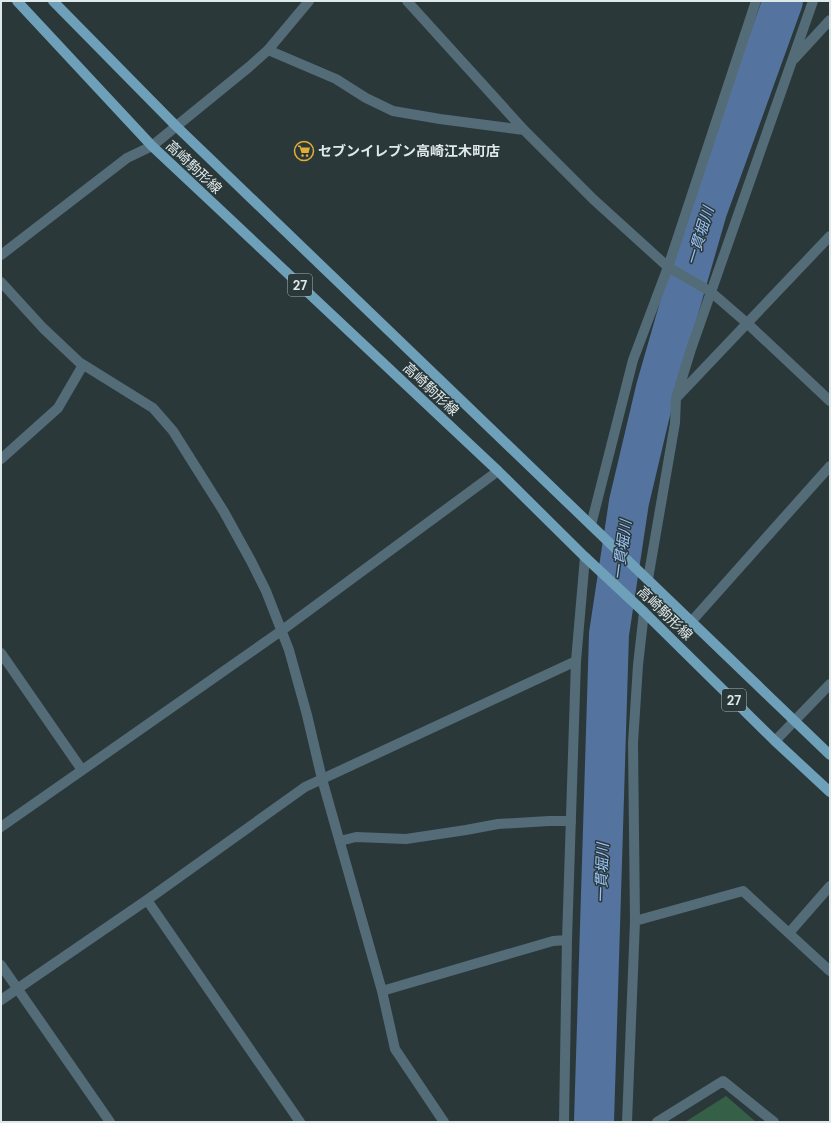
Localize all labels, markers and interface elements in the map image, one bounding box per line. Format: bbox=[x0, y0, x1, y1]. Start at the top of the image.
street label: 高崎駒形線 bbox=[162, 137, 226, 197]
supermarket icon: セブンイレブン高崎江木町店 bbox=[293, 140, 315, 162]
place label: セブンイレブン高崎江木町店 bbox=[318, 142, 500, 160]
water label: 一貫堀川 bbox=[682, 202, 719, 268]
road number: 27 bbox=[288, 274, 312, 296]
street label: 高崎駒形線 bbox=[399, 359, 463, 419]
water label: 一貫堀川 bbox=[608, 517, 636, 581]
street label: 高崎駒形線 bbox=[634, 582, 696, 644]
road number: 27 bbox=[722, 689, 746, 711]
water label: 一貫堀川 bbox=[591, 841, 613, 903]

